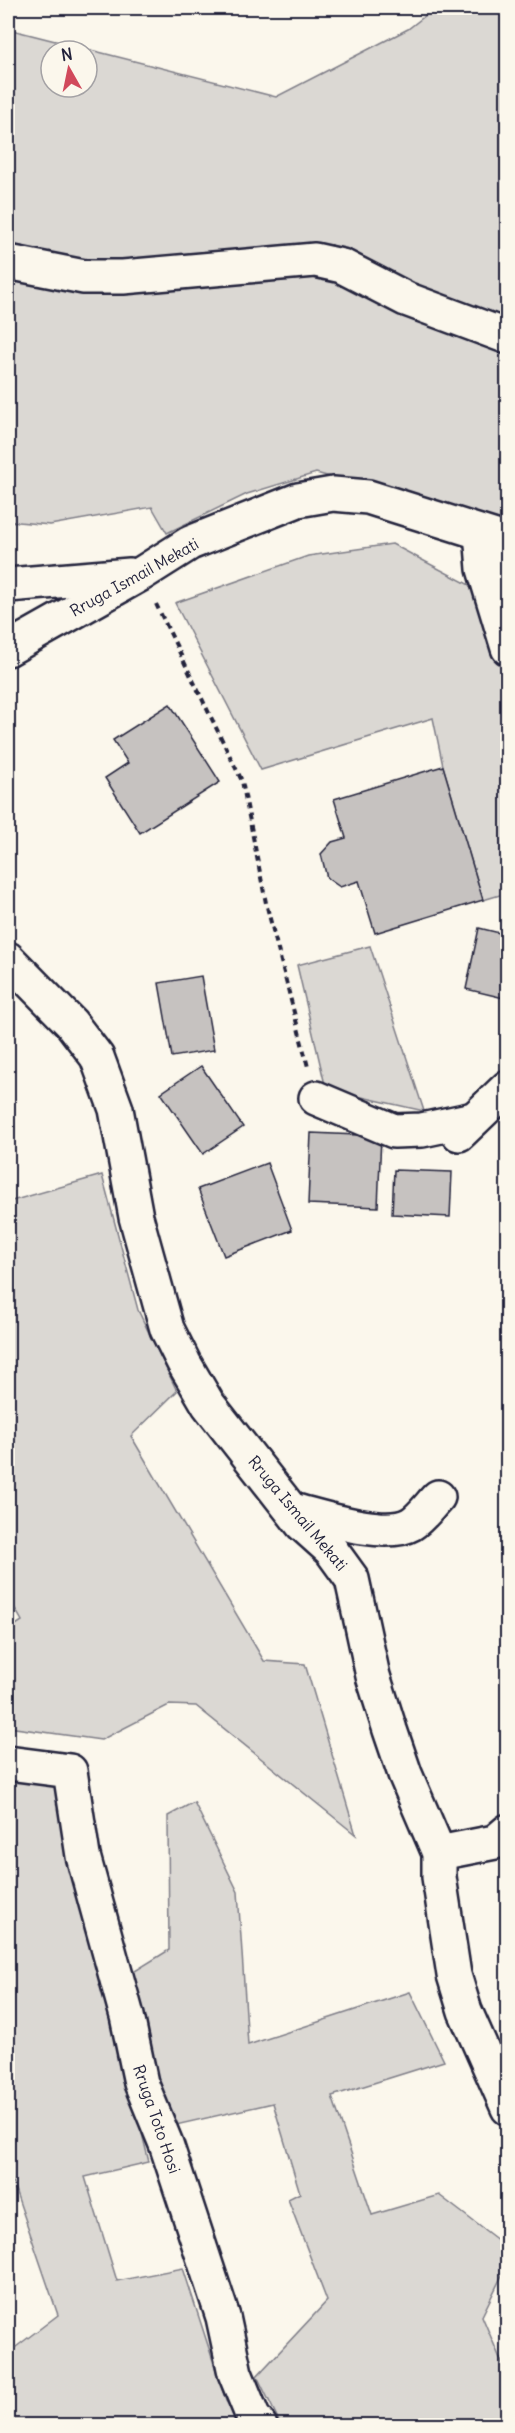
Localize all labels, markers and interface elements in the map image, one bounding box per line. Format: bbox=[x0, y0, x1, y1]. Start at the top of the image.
north arrow bbox=[39, 39, 99, 99]
text: N bbox=[60, 43, 74, 65]
street label: Rruga Ismail Mekati bbox=[66, 533, 202, 621]
street label: Rruga Ismail Mekati bbox=[244, 1451, 352, 1575]
street label: Rruga Toto Hosi bbox=[129, 2062, 185, 2176]

